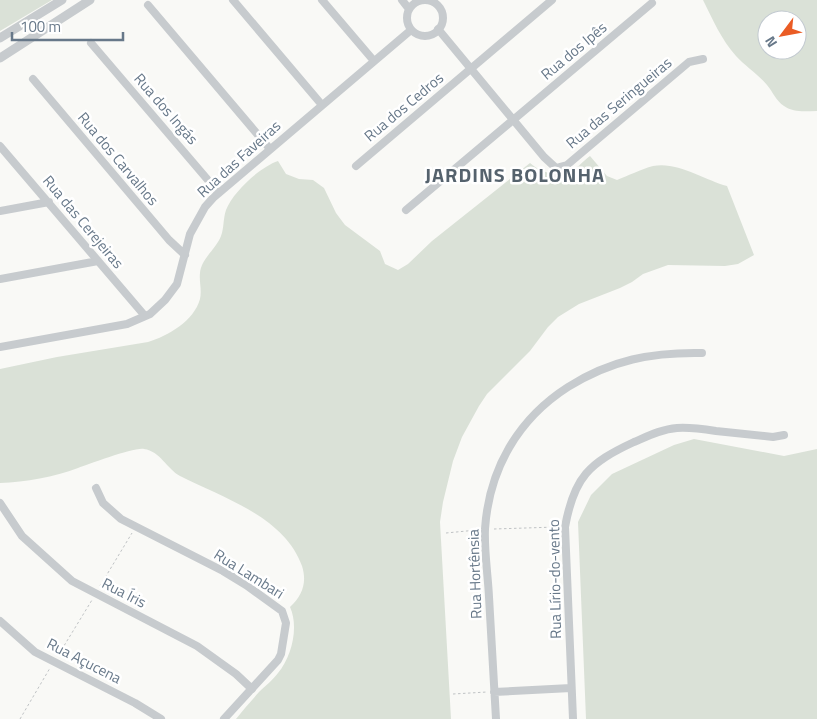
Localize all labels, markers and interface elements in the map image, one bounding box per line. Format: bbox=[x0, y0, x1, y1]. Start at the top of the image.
scale bar bbox=[12, 10, 124, 42]
north arrow bbox=[757, 10, 807, 60]
text: 100 m bbox=[20, 15, 61, 38]
street label: Rua dos Ipês bbox=[536, 16, 612, 85]
text: N bbox=[759, 32, 782, 52]
street label: Rua das Seringueiras bbox=[561, 51, 677, 154]
street label: Rua dos Cedros bbox=[359, 66, 448, 147]
street label: Rua dos Ingás bbox=[129, 68, 204, 149]
street label: Rua dos Carvalhos bbox=[72, 107, 164, 211]
street label: Rua das Faveiras bbox=[192, 115, 286, 203]
district label: JARDINS BOLONHA bbox=[425, 159, 605, 190]
street label: Rua das Cerejeiras bbox=[37, 170, 129, 273]
street label: Rua Lírio-do-vento bbox=[542, 519, 567, 639]
street label: Rua Hortênsia bbox=[461, 528, 488, 619]
street label: Rua Lambari bbox=[210, 543, 289, 604]
street label: Rua Íris bbox=[98, 572, 150, 614]
street label: Rua Açucena bbox=[43, 632, 126, 689]

